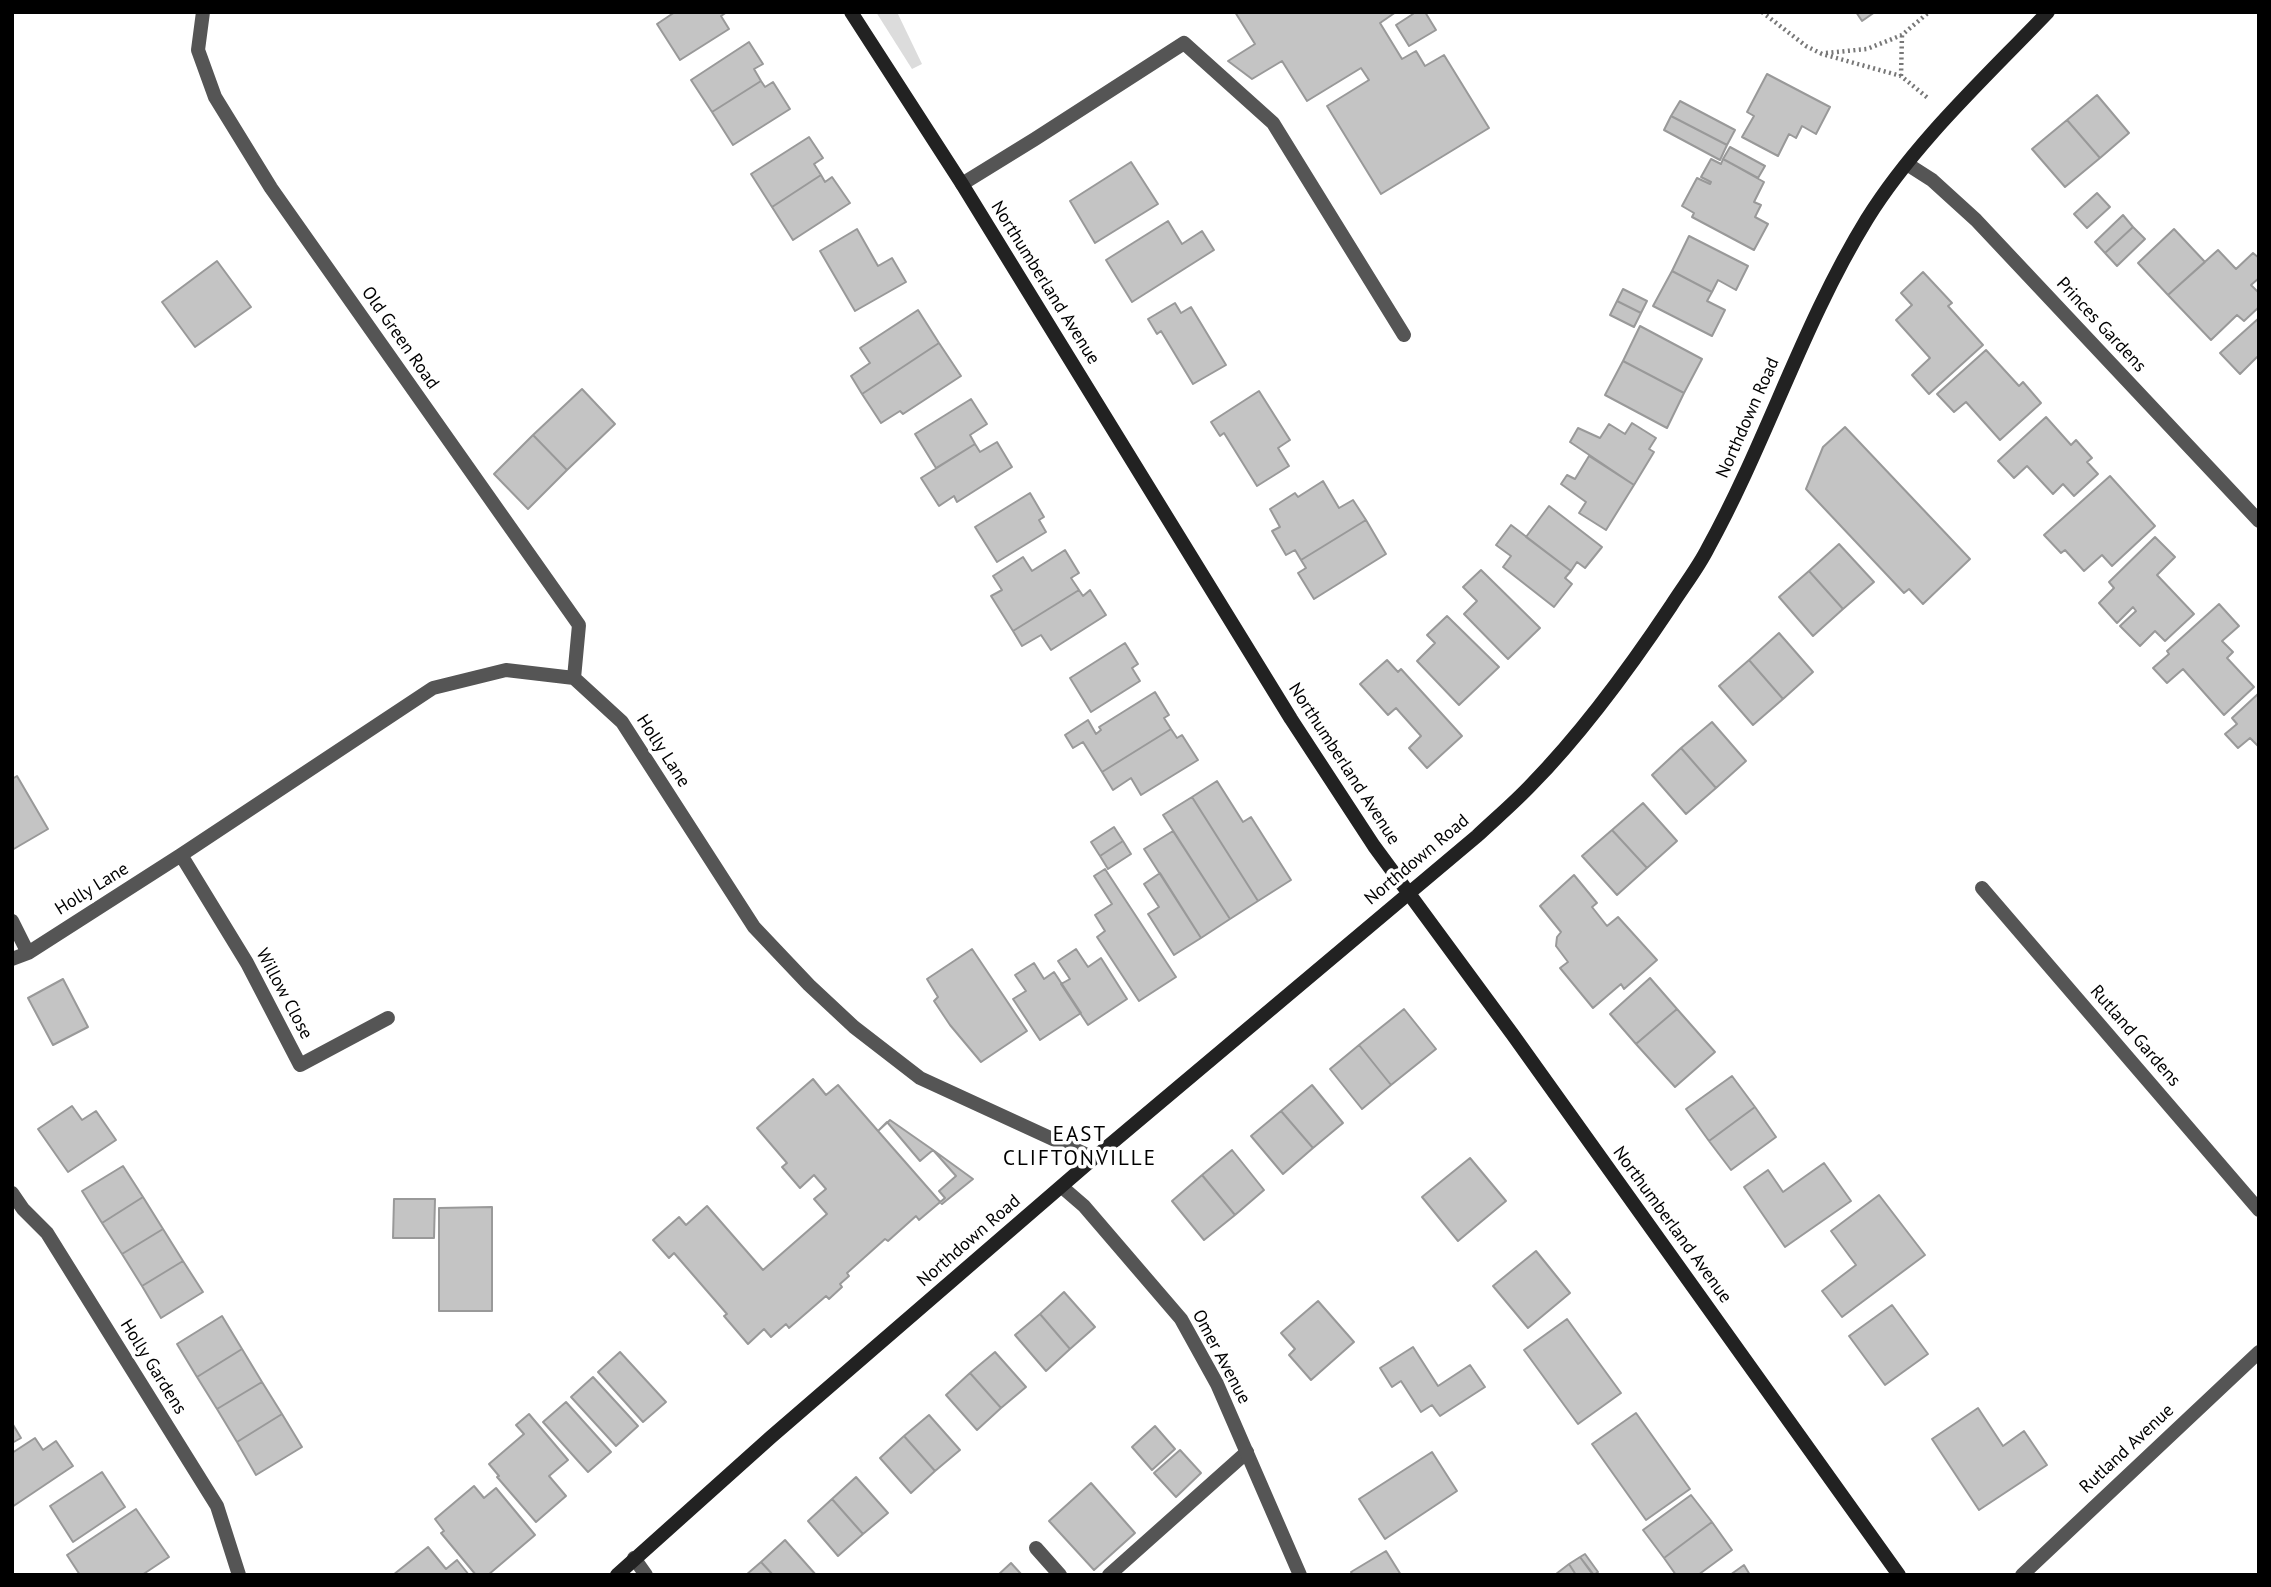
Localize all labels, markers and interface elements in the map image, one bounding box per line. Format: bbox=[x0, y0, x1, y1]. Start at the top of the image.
street label: Northumberland Avenue bbox=[986, 197, 1104, 369]
street label: Princes Gardens bbox=[2052, 273, 2150, 377]
street label: Old Green Road bbox=[357, 283, 443, 393]
street label: Northdown Road bbox=[1712, 354, 1784, 482]
street label: Northumberland Avenue bbox=[1284, 679, 1404, 849]
street label: Holly Lane bbox=[632, 711, 694, 791]
street label: Northdown Road bbox=[1360, 810, 1474, 910]
street label: Holly Lane bbox=[51, 858, 133, 920]
street label: Willow Close bbox=[251, 945, 317, 1043]
street label: Rutland Gardens bbox=[2085, 981, 2185, 1091]
district label: EAST CLIFTONVILLE bbox=[1005, 1122, 1155, 1172]
street label: Northumberland Avenue bbox=[1608, 1142, 1736, 1308]
street label: Northdown Road bbox=[913, 1190, 1025, 1292]
street label: Omer Avenue bbox=[1187, 1306, 1255, 1408]
street label: Holly Gardens bbox=[115, 1316, 191, 1418]
street label: Rutland Avenue bbox=[2075, 1400, 2179, 1498]

